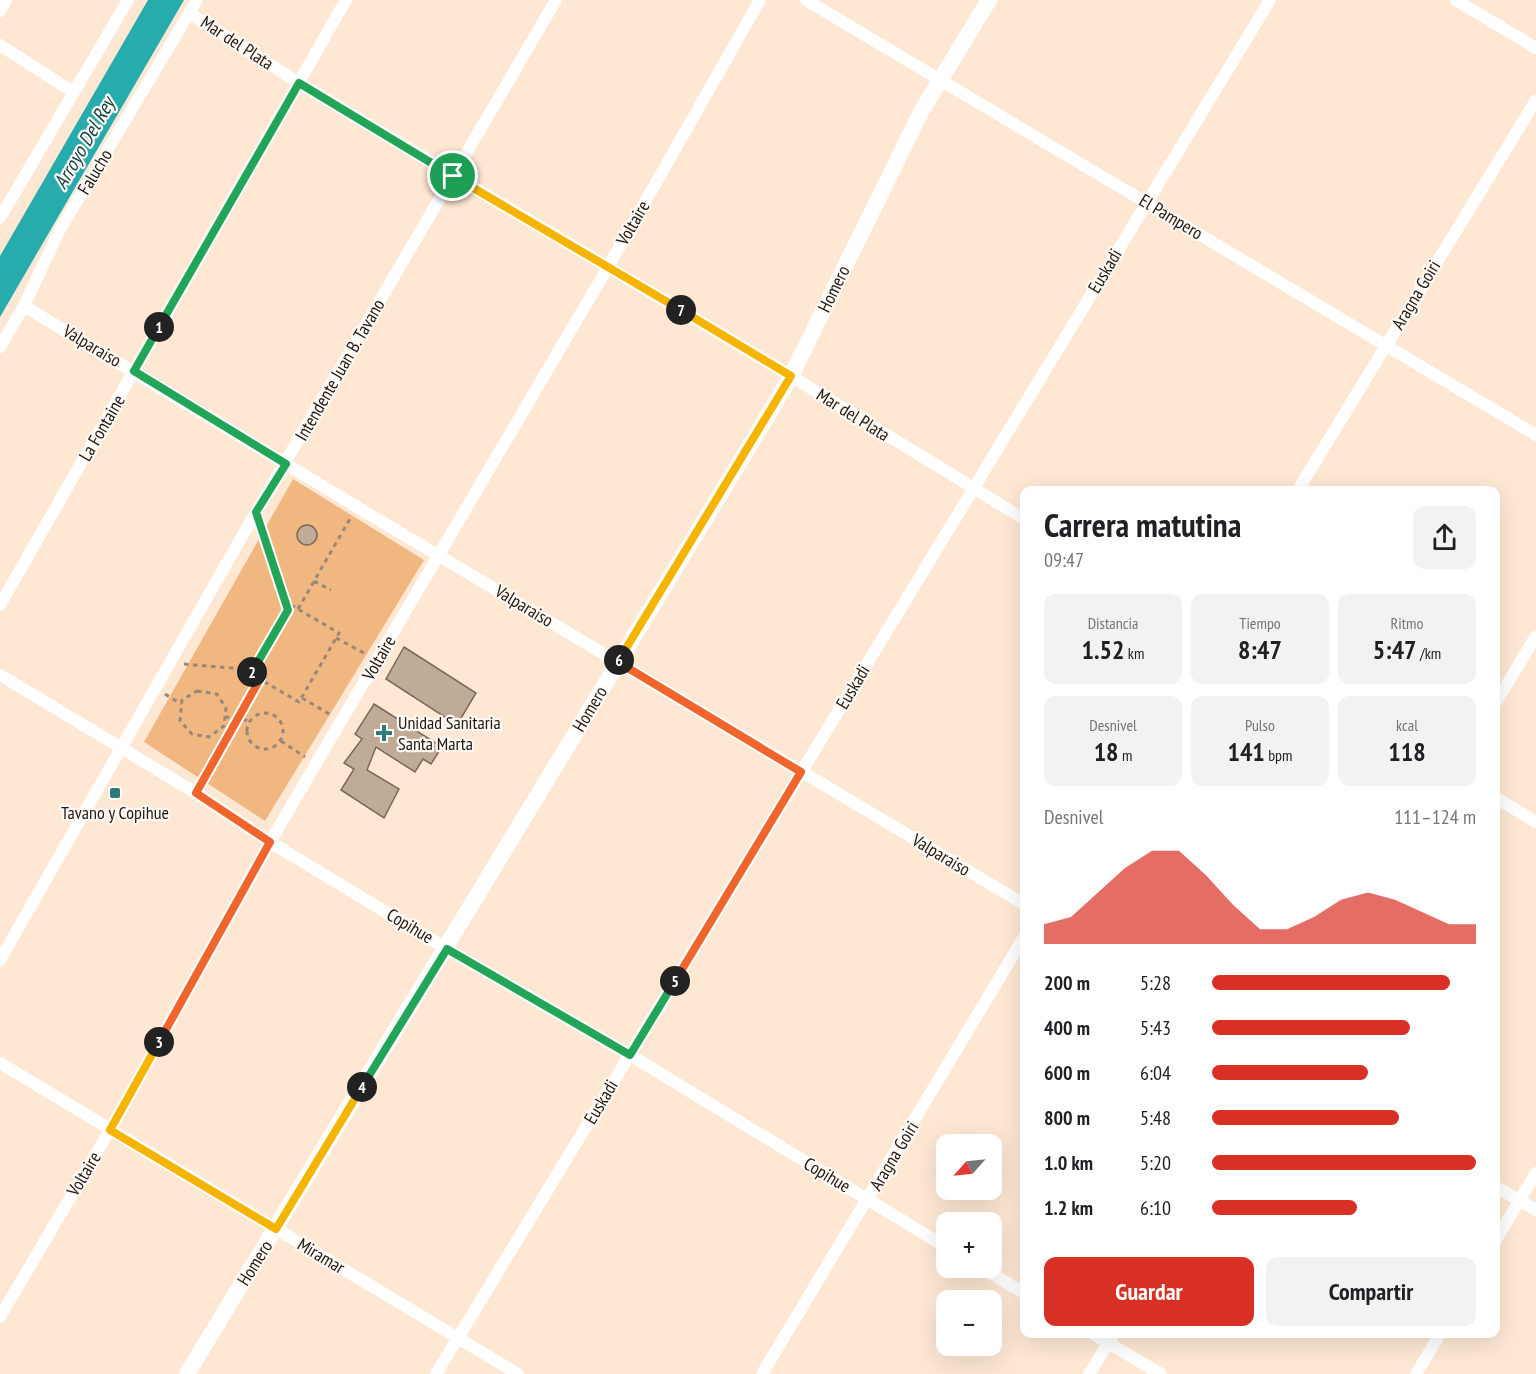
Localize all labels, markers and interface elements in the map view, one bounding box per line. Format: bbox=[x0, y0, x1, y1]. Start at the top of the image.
street label: Mar del Plata bbox=[196, 11, 278, 75]
water label: Arroyo Del Rey bbox=[47, 91, 122, 193]
street label: Falucho bbox=[72, 145, 117, 199]
pin bbox=[427, 150, 478, 201]
icon: arrive bbox=[436, 159, 469, 192]
street label: El Pampero bbox=[1135, 189, 1207, 245]
street label: Voltaire bbox=[610, 196, 654, 250]
street label: Euskadi bbox=[1082, 244, 1127, 297]
street label: Aragna Goiri bbox=[1386, 256, 1445, 334]
street label: Homero bbox=[812, 261, 855, 316]
street label: Intendente Juan B. Tavano bbox=[290, 295, 390, 445]
pin: 7 bbox=[666, 295, 696, 325]
text: 7 bbox=[677, 300, 685, 320]
pin: 1 bbox=[144, 312, 174, 342]
text: 1 bbox=[155, 317, 163, 337]
street label: Valparaiso bbox=[58, 319, 126, 372]
street label: Mar del Plata bbox=[812, 383, 894, 446]
street label: La Fontaine bbox=[73, 390, 130, 465]
text: Carrera matutina bbox=[1044, 503, 1241, 546]
button: share bbox=[1413, 506, 1476, 569]
text: 09:47 bbox=[1044, 547, 1084, 573]
street label: Valparaiso bbox=[490, 579, 558, 632]
text: Distancia bbox=[1088, 613, 1138, 633]
text: Tiempo bbox=[1239, 613, 1281, 633]
text: Ritmo bbox=[1391, 613, 1423, 633]
street label: Voltaire bbox=[356, 631, 400, 685]
text: 1.52 bbox=[1082, 633, 1124, 666]
text: 8:47 bbox=[1238, 633, 1282, 666]
text: 5:47 bbox=[1373, 633, 1417, 666]
text: km bbox=[1124, 643, 1144, 663]
text: /km bbox=[1417, 643, 1441, 663]
pin: 6 bbox=[604, 645, 634, 675]
text: 6 bbox=[615, 650, 623, 670]
pin: 2 bbox=[237, 657, 267, 687]
street label: Euskadi bbox=[830, 660, 875, 713]
text: 2 bbox=[248, 662, 256, 682]
street label: Homero bbox=[567, 682, 612, 736]
place label: Unidad Sanitaria Santa Marta bbox=[398, 711, 501, 755]
text: Desnivel bbox=[1089, 715, 1137, 735]
text: Pulso bbox=[1245, 715, 1275, 735]
text: kcal bbox=[1396, 715, 1418, 735]
marker: Unidad Sanitaria Santa Marta bbox=[375, 724, 393, 742]
text: 18 bbox=[1094, 735, 1119, 768]
text: 141 bbox=[1227, 735, 1265, 768]
text: 118 bbox=[1388, 735, 1426, 768]
text: m bbox=[1119, 745, 1132, 765]
text: bpm bbox=[1265, 745, 1293, 765]
marker: Tavano y Copihue bbox=[108, 786, 122, 800]
place label: Tavano y Copihue bbox=[61, 801, 169, 824]
text: Desnivel bbox=[1044, 804, 1103, 830]
text: 111–124 m bbox=[1394, 804, 1476, 830]
street label: Valparaiso bbox=[907, 828, 975, 881]
street label: Copihue bbox=[383, 903, 438, 948]
pin: 5 bbox=[660, 966, 690, 996]
text: 200 m bbox=[1044, 970, 1090, 996]
text: 5:28 bbox=[1140, 970, 1171, 996]
text: 5 bbox=[671, 971, 679, 991]
text: 400 m bbox=[1044, 1015, 1090, 1041]
text: 5:43 bbox=[1140, 1015, 1171, 1041]
pin: 3 bbox=[144, 1027, 174, 1057]
text: 3 bbox=[155, 1032, 163, 1052]
text: 600 m bbox=[1044, 1060, 1090, 1086]
text: 6:04 bbox=[1140, 1060, 1171, 1086]
pin: 4 bbox=[347, 1072, 377, 1102]
street label: Euskadi bbox=[578, 1075, 623, 1128]
text: 4 bbox=[358, 1077, 366, 1097]
text: 800 m bbox=[1044, 1105, 1090, 1131]
text: 5:48 bbox=[1140, 1105, 1171, 1131]
street label: Aragna Goiri bbox=[864, 1117, 923, 1195]
north arrow bbox=[936, 1134, 1002, 1200]
map controls bbox=[936, 1134, 1002, 1356]
street label: Voltaire bbox=[61, 1147, 106, 1201]
text: 1.0 km bbox=[1044, 1150, 1093, 1176]
text: 5:20 bbox=[1140, 1150, 1171, 1176]
street label: Copihue bbox=[800, 1152, 855, 1197]
text: 1.2 km bbox=[1044, 1195, 1093, 1221]
text: 6:10 bbox=[1140, 1195, 1171, 1221]
button: + bbox=[936, 1212, 1002, 1278]
street label: Miramar bbox=[293, 1232, 349, 1279]
street label: Homero bbox=[232, 1236, 278, 1290]
button: Guardar bbox=[1044, 1257, 1254, 1326]
button: Compartir bbox=[1266, 1257, 1476, 1326]
button: − bbox=[936, 1290, 1002, 1356]

